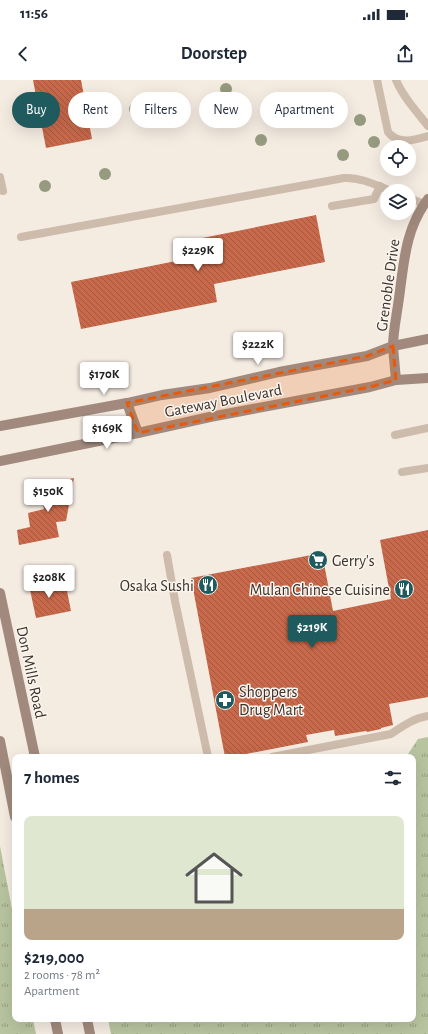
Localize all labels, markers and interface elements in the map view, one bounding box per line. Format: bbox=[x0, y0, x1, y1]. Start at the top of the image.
text: 11:56 bbox=[20, 6, 48, 21]
icon: back bbox=[12, 43, 34, 65]
icon: share bbox=[394, 43, 416, 65]
text: Doorstep bbox=[181, 45, 247, 63]
chip: Buy bbox=[12, 92, 60, 128]
chip: Rent bbox=[68, 92, 122, 128]
chip: Filters bbox=[130, 92, 191, 128]
chip: New bbox=[199, 92, 252, 128]
chip: Apartment bbox=[260, 92, 348, 128]
map controls bbox=[380, 140, 416, 220]
button: locate bbox=[380, 140, 416, 176]
button: layers bbox=[380, 184, 416, 220]
pin: $229K bbox=[170, 238, 226, 272]
street label: Grenoble Drive bbox=[374, 238, 402, 333]
text: $229K bbox=[182, 244, 214, 257]
pin: $222K bbox=[230, 332, 286, 366]
text: $222K bbox=[242, 338, 274, 351]
pin: $170K bbox=[76, 362, 132, 396]
text: $170K bbox=[89, 368, 119, 381]
street label: Gateway Boulevard bbox=[163, 382, 283, 421]
pin: $169K bbox=[79, 416, 135, 450]
text: $169K bbox=[92, 422, 122, 435]
pin: $150K bbox=[20, 479, 76, 513]
text: $150K bbox=[33, 485, 63, 498]
supermarket icon: Gerry's bbox=[307, 549, 329, 571]
place label: Gerry's bbox=[332, 553, 375, 570]
pin: $208K bbox=[21, 565, 77, 599]
text: $208K bbox=[33, 571, 65, 584]
restaurant icon: Osaka Sushi bbox=[197, 574, 219, 596]
place label: Osaka Sushi bbox=[120, 578, 194, 594]
restaurant icon: Mulan Chinese Cuisine bbox=[393, 578, 415, 600]
place label: Mulan Chinese Cuisine bbox=[250, 582, 390, 598]
pin: $219K bbox=[284, 615, 340, 649]
text: $219K bbox=[297, 621, 327, 634]
street label: Don Mills Road bbox=[13, 625, 49, 720]
place label: Shoppers Drug Mart bbox=[239, 684, 303, 718]
pharmacy icon: Shoppers Drug Mart bbox=[214, 689, 236, 711]
icon: filters bbox=[382, 767, 404, 789]
text: 7 homes bbox=[24, 769, 80, 786]
icon: home bbox=[178, 842, 250, 914]
text: $219,000 bbox=[24, 949, 84, 966]
text: 2 rooms · 78 m² bbox=[24, 969, 100, 982]
text: Apartment bbox=[24, 985, 79, 998]

